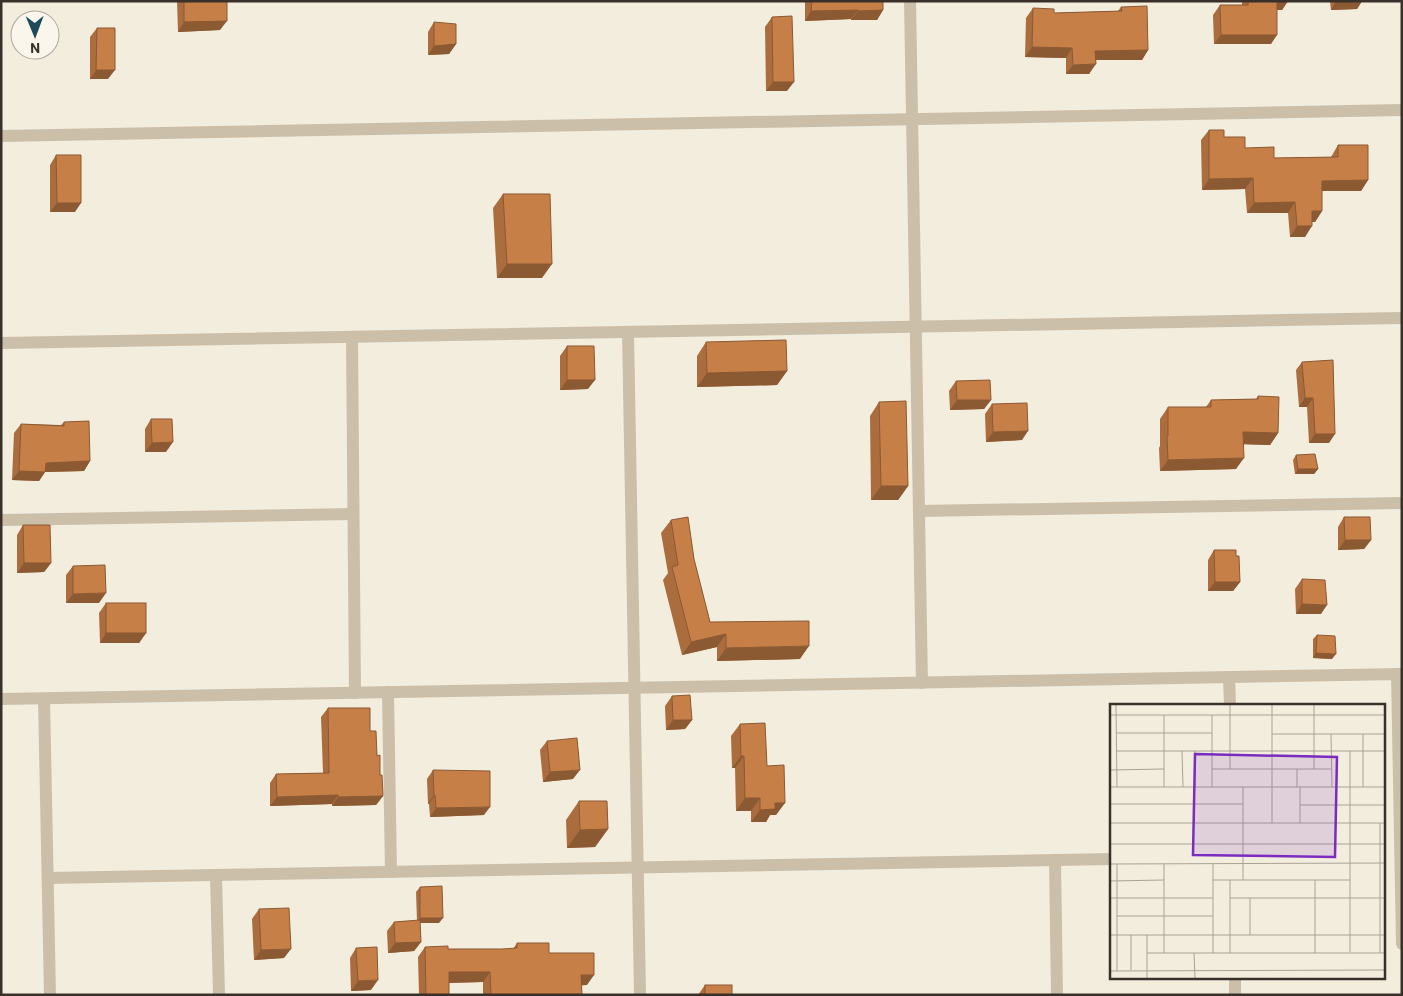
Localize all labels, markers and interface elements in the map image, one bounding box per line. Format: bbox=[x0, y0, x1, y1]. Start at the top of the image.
north arrow bbox=[10, 10, 60, 60]
text: N bbox=[30, 40, 40, 56]
inset map bbox=[1110, 704, 1386, 978]

